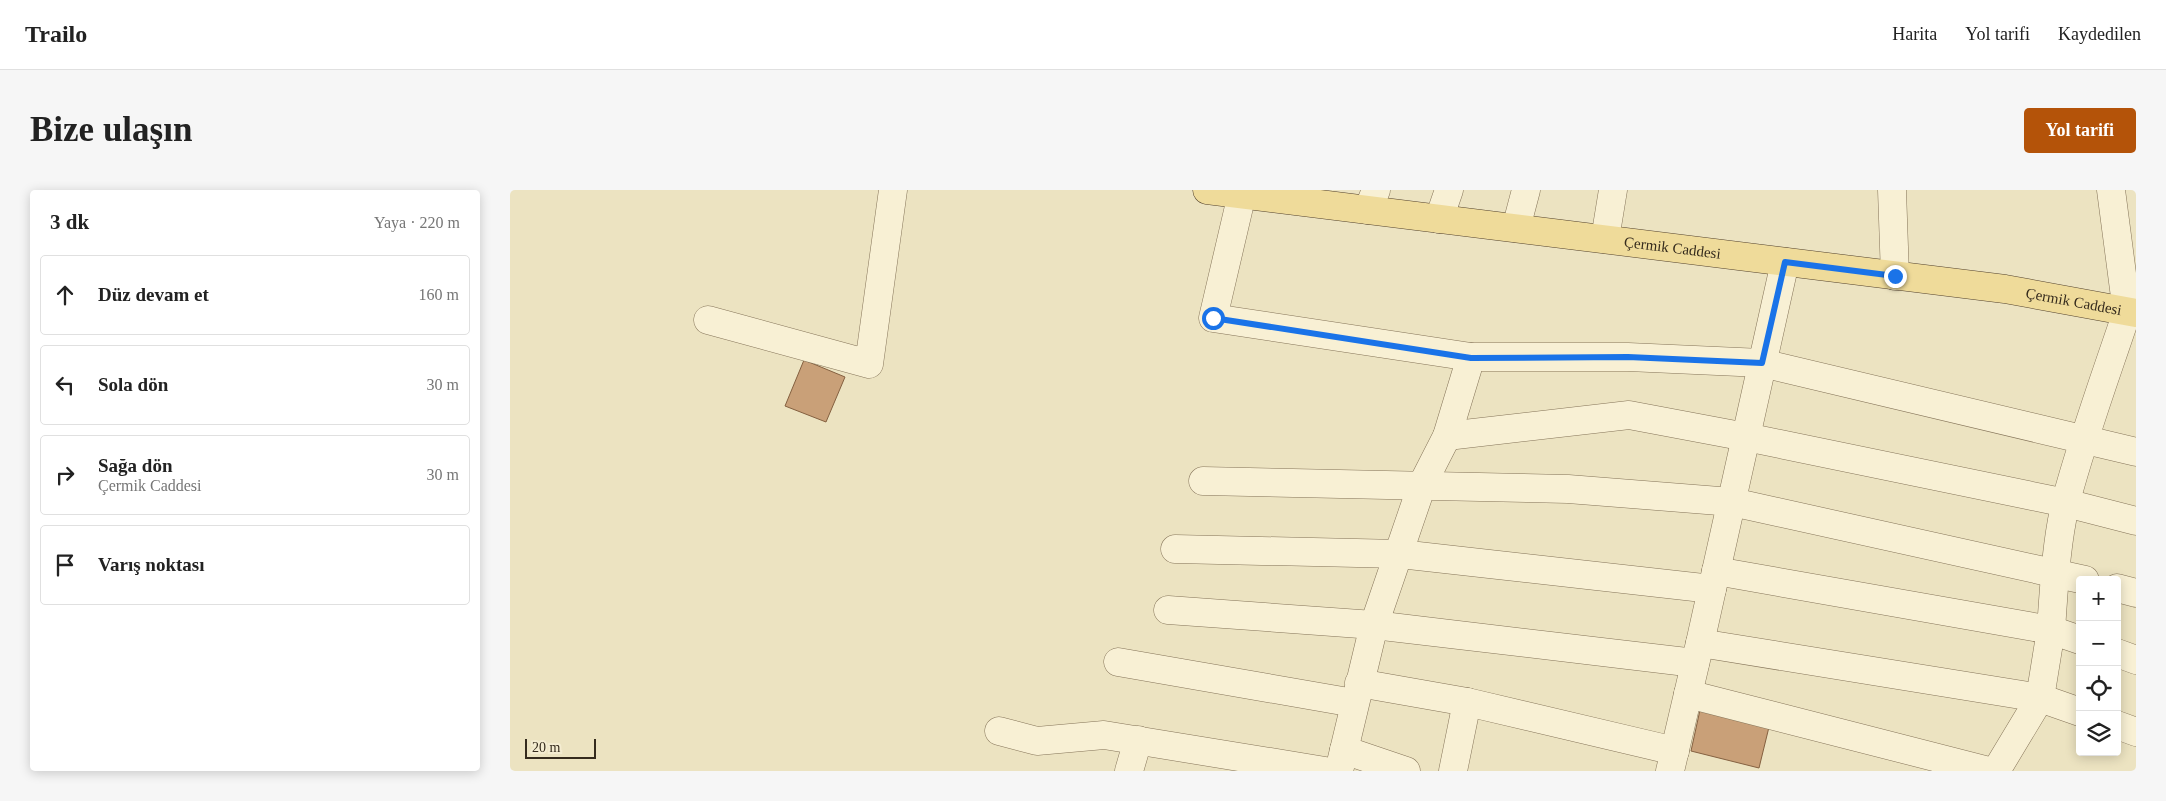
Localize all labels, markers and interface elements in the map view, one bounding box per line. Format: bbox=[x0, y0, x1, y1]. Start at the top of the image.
text: Trailo bbox=[25, 21, 87, 47]
text: Harita bbox=[1892, 24, 1937, 44]
text: Yol tarifi bbox=[1965, 24, 2030, 44]
text: Kaydedilen bbox=[2058, 24, 2141, 44]
button: Yol tarifi bbox=[2024, 108, 2136, 153]
text: Bize ulaşın bbox=[30, 110, 192, 149]
text: 3 dk bbox=[50, 210, 89, 234]
text: Yaya · 220 m bbox=[374, 214, 460, 231]
street label: Çermik Caddesi bbox=[1623, 234, 1722, 262]
route end bbox=[1884, 265, 1907, 288]
icon: ahead bbox=[51, 281, 79, 309]
text: Düz devam et bbox=[98, 284, 209, 305]
street label: Çermik Caddesi bbox=[2025, 285, 2123, 318]
text: 160 m bbox=[419, 286, 459, 303]
route start bbox=[1202, 307, 1225, 330]
icon: left bbox=[51, 371, 79, 399]
text: Sola dön bbox=[98, 374, 168, 395]
text: 30 m bbox=[427, 376, 459, 393]
text: Sağa dön bbox=[98, 455, 172, 476]
icon: right bbox=[51, 461, 79, 489]
text: 30 m bbox=[427, 466, 459, 483]
text: Çermik Caddesi bbox=[98, 477, 202, 494]
icon: arrive bbox=[51, 551, 79, 579]
text: Varış noktası bbox=[98, 554, 204, 575]
map controls bbox=[2076, 576, 2121, 756]
button: + bbox=[2076, 576, 2121, 621]
button: − bbox=[2076, 621, 2121, 666]
button: locate bbox=[2076, 666, 2121, 711]
button: layers bbox=[2076, 711, 2121, 756]
scale bar bbox=[525, 736, 596, 759]
text: 20 m bbox=[532, 740, 560, 755]

